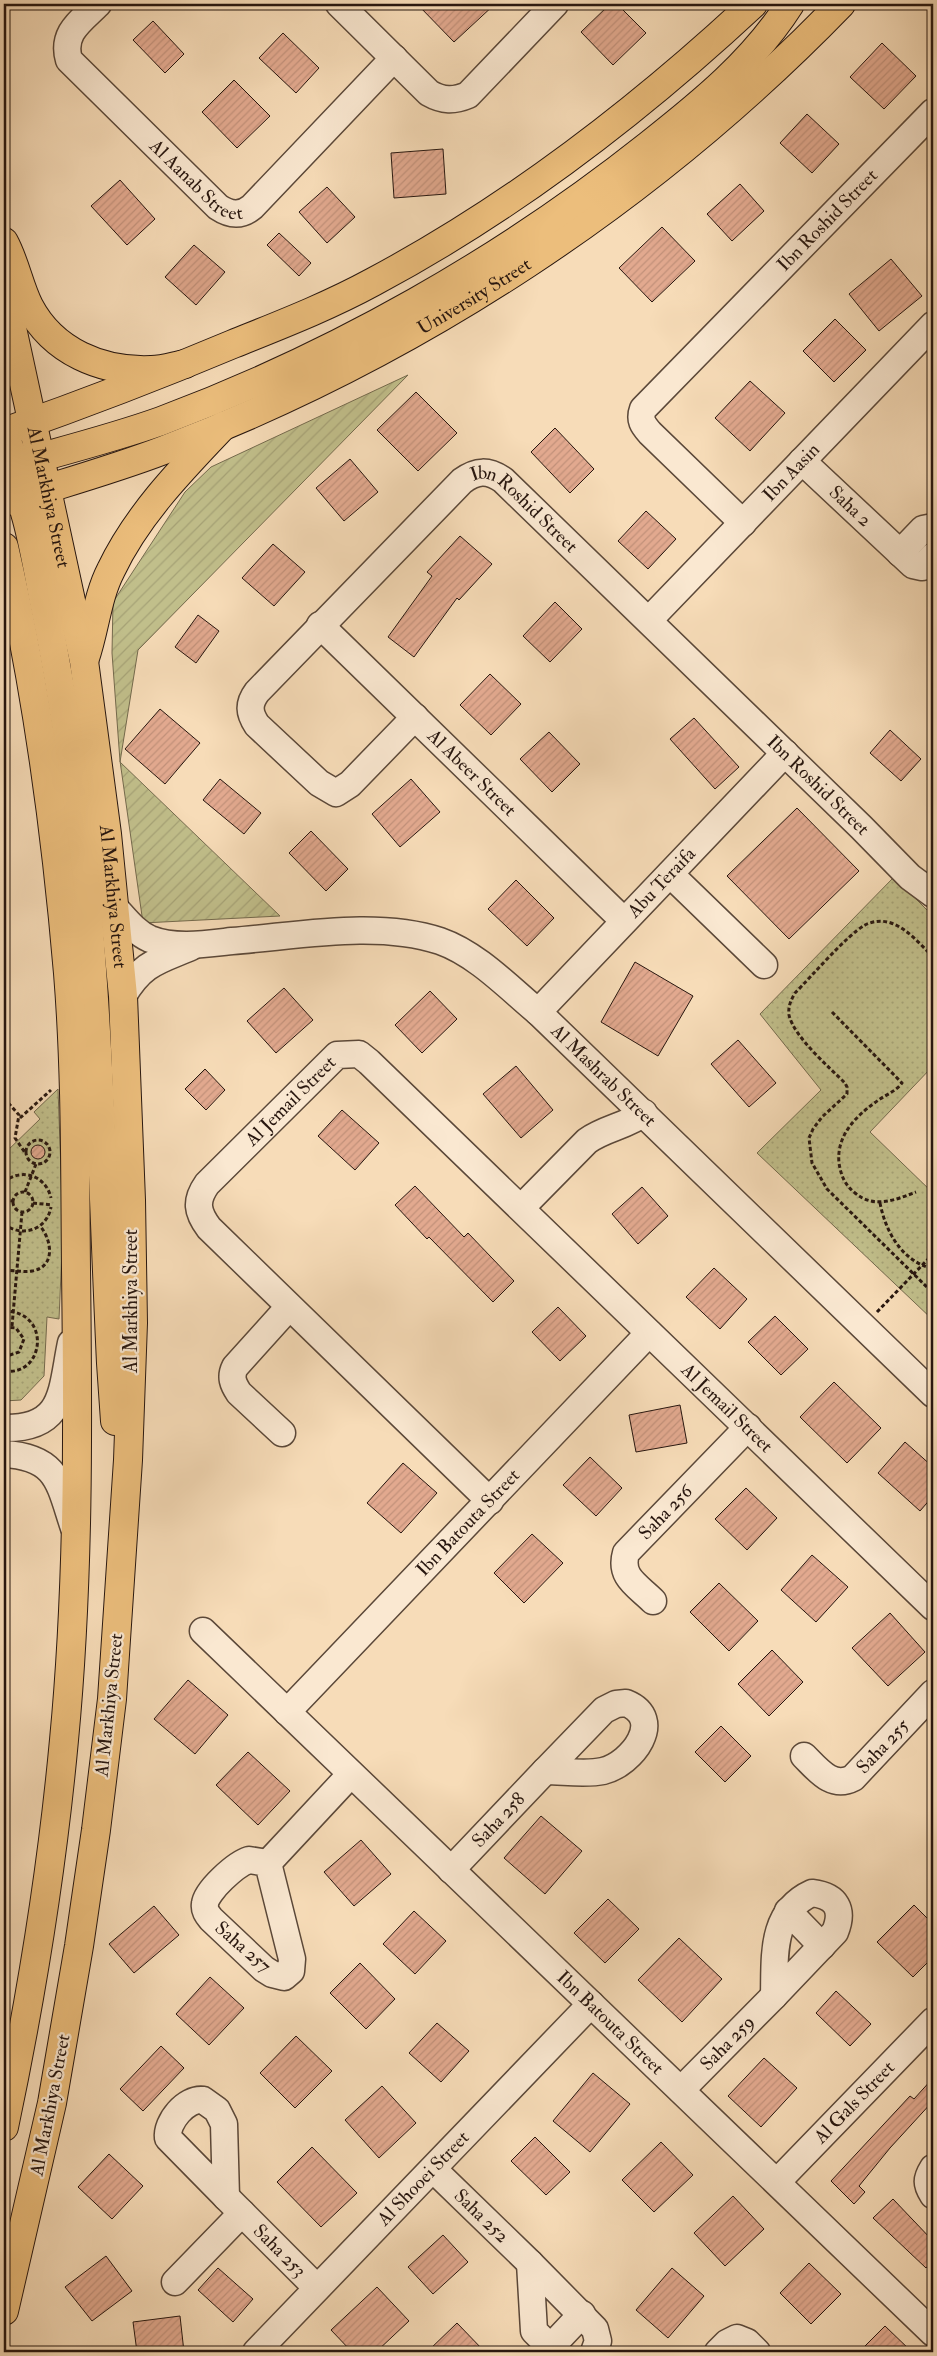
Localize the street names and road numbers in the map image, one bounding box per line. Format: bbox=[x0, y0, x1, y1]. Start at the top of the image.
street label: Al Aanab Street bbox=[144, 133, 245, 226]
street label: Ibn Roshid Street bbox=[772, 164, 883, 277]
street label: University Street bbox=[413, 252, 536, 340]
street label: Al Markhiya Street bbox=[21, 423, 76, 570]
street label: Ibn Aasin bbox=[758, 438, 825, 507]
street label: Ibn Roshid Street bbox=[467, 461, 583, 558]
street label: Saha 2 bbox=[824, 480, 877, 532]
street label: Al Abeer Street bbox=[422, 723, 522, 822]
street label: Ibn Roshid Street bbox=[762, 730, 875, 840]
street label: Al Markhiya Street bbox=[94, 822, 132, 969]
street label: Abu Teraifa bbox=[622, 842, 701, 924]
street label: Al Mashrab Street bbox=[545, 1018, 661, 1132]
street label: Al Jemail Street bbox=[239, 1051, 341, 1152]
street label: Al Markhiya Street bbox=[119, 1229, 143, 1374]
street label: Al Jemail Street bbox=[675, 1357, 778, 1458]
street label: Ibn Batouta Street bbox=[411, 1464, 525, 1581]
street label: Saha 256 bbox=[633, 1479, 699, 1545]
street label: Al Markhiya Street bbox=[89, 1632, 128, 1779]
street label: Saha 255 bbox=[851, 1713, 915, 1779]
street label: Saha 258 bbox=[467, 1787, 530, 1853]
street label: Saha 257 bbox=[210, 1916, 276, 1978]
street label: Ibn Batouta Street bbox=[551, 1965, 669, 2080]
street label: Saha 259 bbox=[695, 2011, 760, 2076]
street label: Al Markhiya Street bbox=[24, 2032, 76, 2179]
street label: Al Gals Street bbox=[808, 2056, 900, 2149]
street label: Al Shooei Street bbox=[371, 2126, 474, 2232]
street label: Saha 252 bbox=[449, 2184, 514, 2248]
street label: Saha 253 bbox=[248, 2219, 311, 2282]

